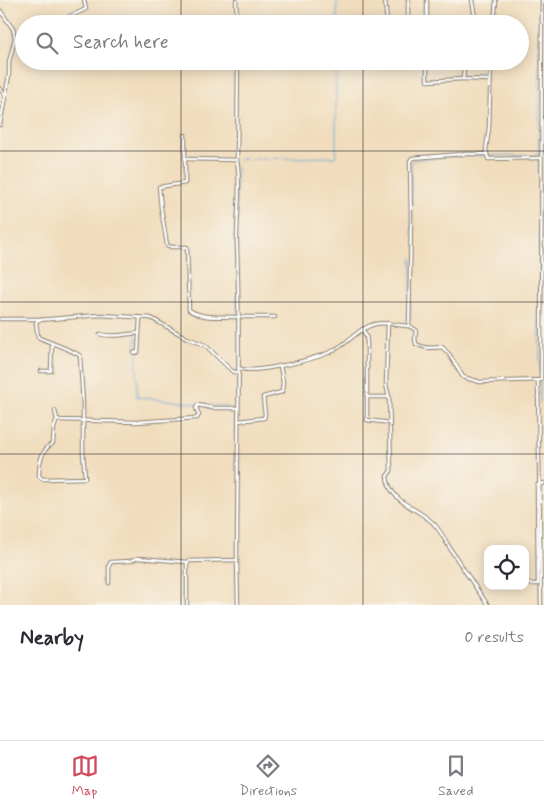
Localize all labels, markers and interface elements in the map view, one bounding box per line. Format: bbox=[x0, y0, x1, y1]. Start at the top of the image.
search box bbox=[15, 15, 529, 70]
icon: search bbox=[33, 29, 61, 57]
text: Search here bbox=[73, 30, 169, 55]
map controls bbox=[484, 545, 529, 590]
button: locate bbox=[484, 545, 529, 590]
text: Nearby bbox=[20, 624, 84, 652]
text: 0 results bbox=[464, 627, 524, 648]
tab: Map bbox=[71, 752, 99, 800]
tab: Directions bbox=[240, 752, 297, 800]
tab: Saved bbox=[438, 752, 473, 800]

